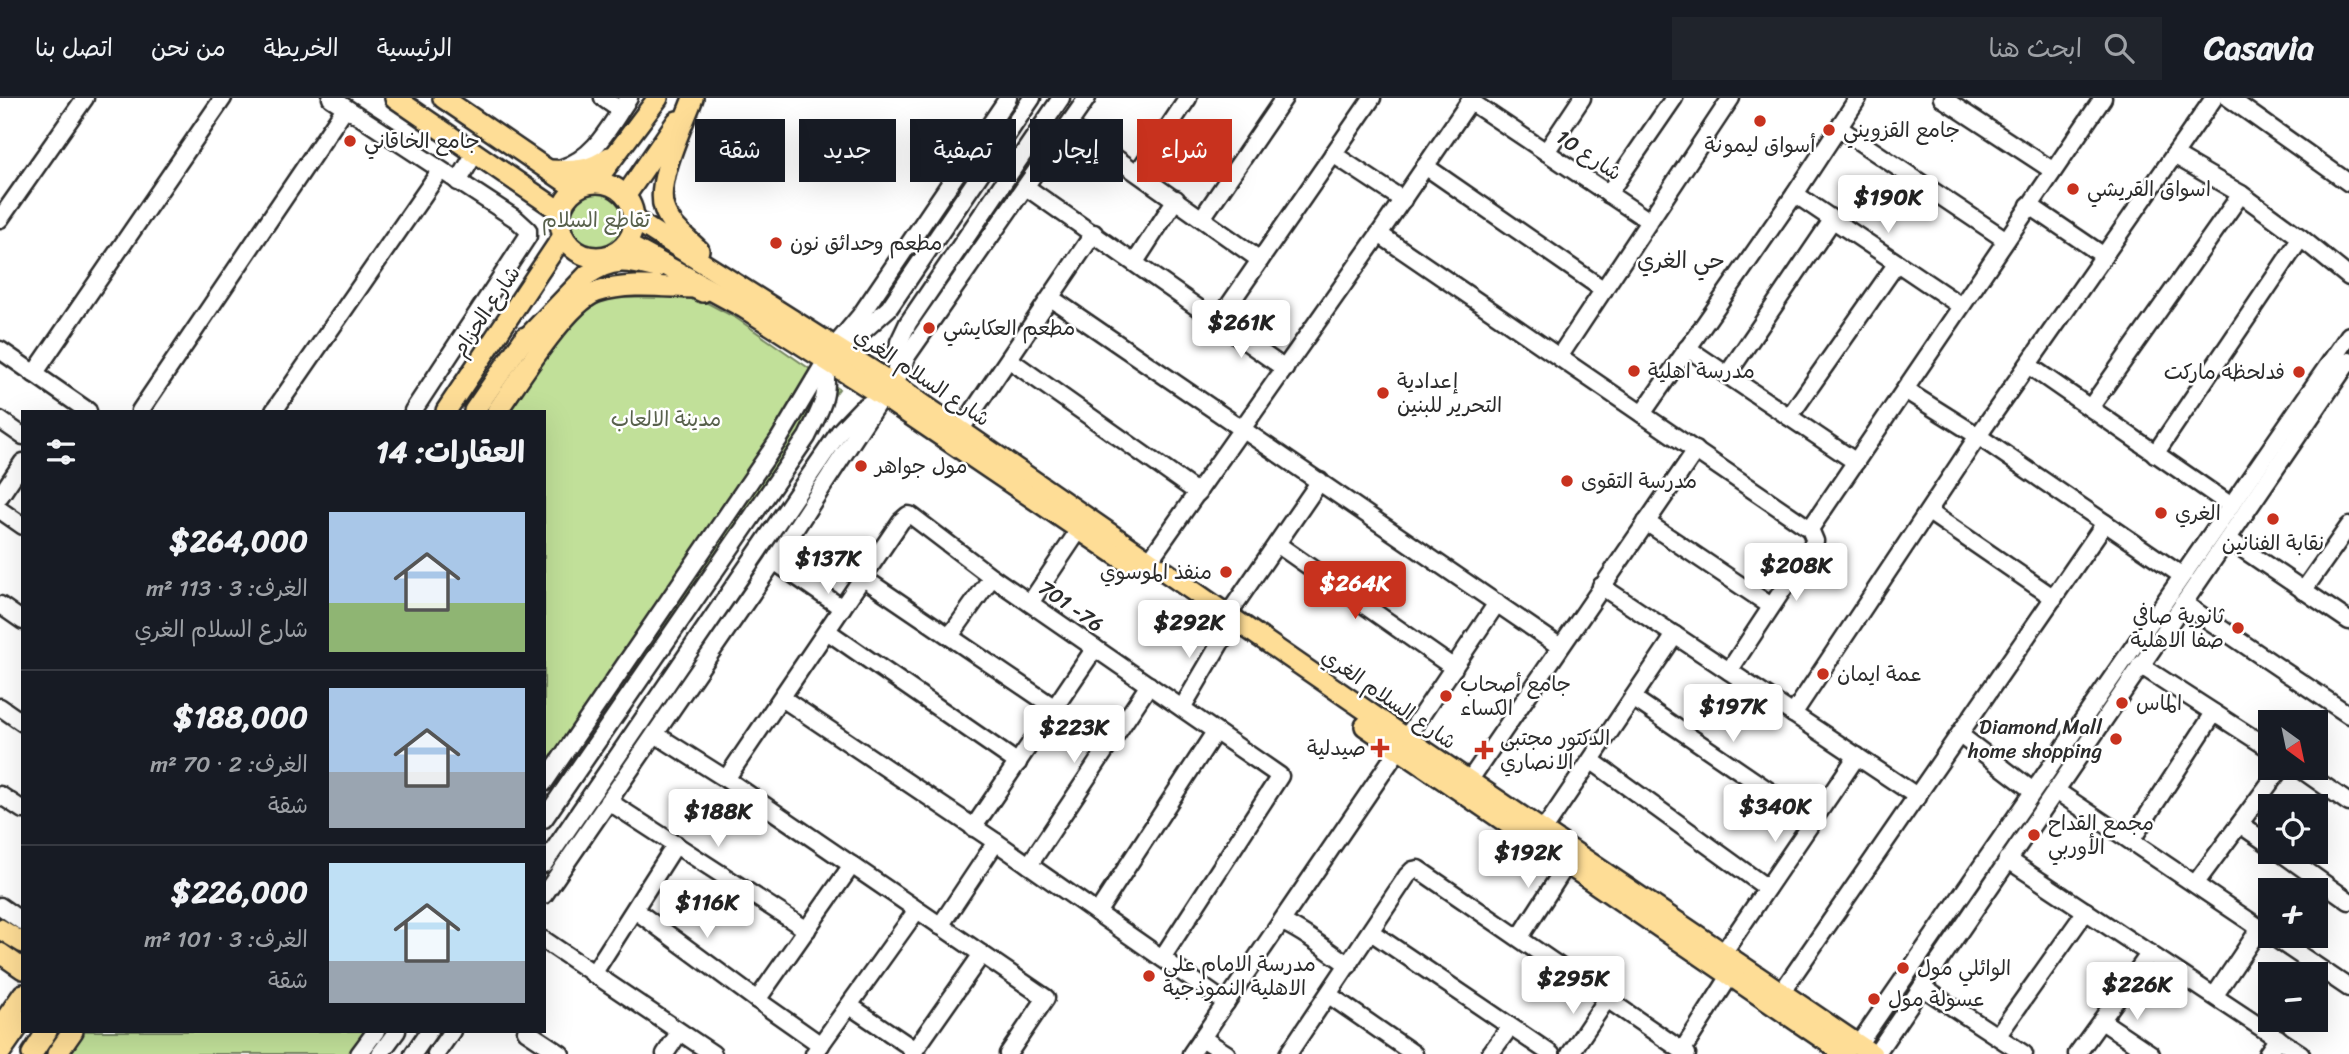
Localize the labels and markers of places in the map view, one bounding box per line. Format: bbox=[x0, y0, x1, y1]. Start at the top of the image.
place label: جامع القزويني bbox=[1843, 111, 1960, 149]
marker: أسواق ليمونة bbox=[1752, 113, 1768, 129]
place label: جامع الخاقاني bbox=[364, 122, 480, 160]
marker: جامع القزويني bbox=[1821, 122, 1837, 138]
place label: أسواق ليمونة bbox=[1705, 126, 1815, 164]
marker: جامع الخاقاني bbox=[342, 133, 358, 149]
place label: اسواق القريشي bbox=[2087, 170, 2211, 208]
pin: $190K bbox=[1839, 176, 1937, 235]
marker: اسواق القريشي bbox=[2065, 181, 2081, 197]
place label: مطعم وحدائق نون bbox=[790, 224, 942, 262]
marker: مطعم وحدائق نون bbox=[768, 235, 784, 251]
pin: $261K bbox=[1192, 300, 1290, 360]
place label: مطعم العكايشي bbox=[943, 309, 1075, 347]
marker: مطعم العكايشي bbox=[921, 320, 937, 336]
place label: مدرسة اهلية bbox=[1648, 352, 1755, 390]
place label: فدلحظه ماركت bbox=[2164, 353, 2285, 391]
place label: إعدادية التحرير للبنين bbox=[1397, 362, 1502, 424]
marker: مدرسة اهلية bbox=[1626, 363, 1642, 379]
marker: فدلحظه ماركت bbox=[2291, 364, 2307, 380]
marker: إعدادية التحرير للبنين bbox=[1375, 385, 1391, 401]
place label: مول جواهر bbox=[873, 447, 967, 485]
marker: مول جواهر bbox=[853, 458, 869, 474]
place label: مدرسة التقوى bbox=[1581, 462, 1697, 500]
marker: مدرسة التقوى bbox=[1559, 473, 1575, 489]
place label: الغري bbox=[2175, 494, 2221, 532]
marker: الغري bbox=[2153, 505, 2169, 521]
marker: نقابة الفنانين bbox=[2265, 511, 2281, 527]
place label: نقابة الفنانين bbox=[2222, 524, 2324, 562]
pin: $137K bbox=[779, 536, 877, 596]
pin: $208K bbox=[1747, 544, 1845, 603]
place label: منفذ الموسوي bbox=[1100, 553, 1212, 591]
pin: $264K bbox=[1306, 561, 1404, 621]
marker: منفذ الموسوي bbox=[1218, 564, 1234, 580]
place label: ثانوية صافي صفا الاهلية bbox=[2130, 597, 2225, 659]
pin: $292K bbox=[1140, 601, 1238, 660]
marker: ثانوية صافي صفا الاهلية bbox=[2230, 620, 2246, 636]
place label: عمة ايمان bbox=[1837, 655, 1922, 693]
place label: جامع أصحاب الكساء bbox=[1460, 665, 1571, 727]
marker: عمة ايمان bbox=[1815, 666, 1831, 682]
pin: $197K bbox=[1684, 684, 1782, 744]
place label: الماس bbox=[2136, 684, 2182, 722]
marker: جامع أصحاب الكساء bbox=[1438, 688, 1454, 704]
marker: الماس bbox=[2114, 695, 2130, 711]
pin: $223K bbox=[1025, 706, 1123, 765]
place label: Diamond Mall home shopping bbox=[1967, 708, 2103, 770]
place label: الدكتور مجتبى الانصاري bbox=[1500, 719, 1610, 781]
place label: صيدلية bbox=[1307, 729, 1366, 767]
marker: Diamond Mall home shopping bbox=[2108, 731, 2124, 747]
marker: صيدلية bbox=[1372, 740, 1388, 756]
marker: الدكتور مجتبى الانصاري bbox=[1474, 740, 1494, 760]
pin: $340K bbox=[1726, 784, 1824, 844]
pin: $188K bbox=[669, 790, 767, 849]
place label: مجمع القداح الأوربي bbox=[2048, 804, 2154, 866]
marker: مجمع القداح الأوربي bbox=[2026, 827, 2042, 843]
pin: $192K bbox=[1479, 830, 1577, 890]
pin: $116K bbox=[658, 880, 756, 940]
place label: مدرسة الامام علي الاهلية النموذجية bbox=[1163, 945, 1316, 1007]
place label: الوائلي مول bbox=[1917, 949, 2011, 987]
pin: $295K bbox=[1524, 956, 1622, 1016]
marker: الوائلي مول bbox=[1895, 960, 1911, 976]
pin: $226K bbox=[2088, 962, 2186, 1022]
marker: مدرسة الامام علي الاهلية النموذجية bbox=[1141, 968, 1157, 984]
place label: عسولة مول bbox=[1888, 980, 1986, 1018]
marker: عسولة مول bbox=[1866, 991, 1882, 1007]

